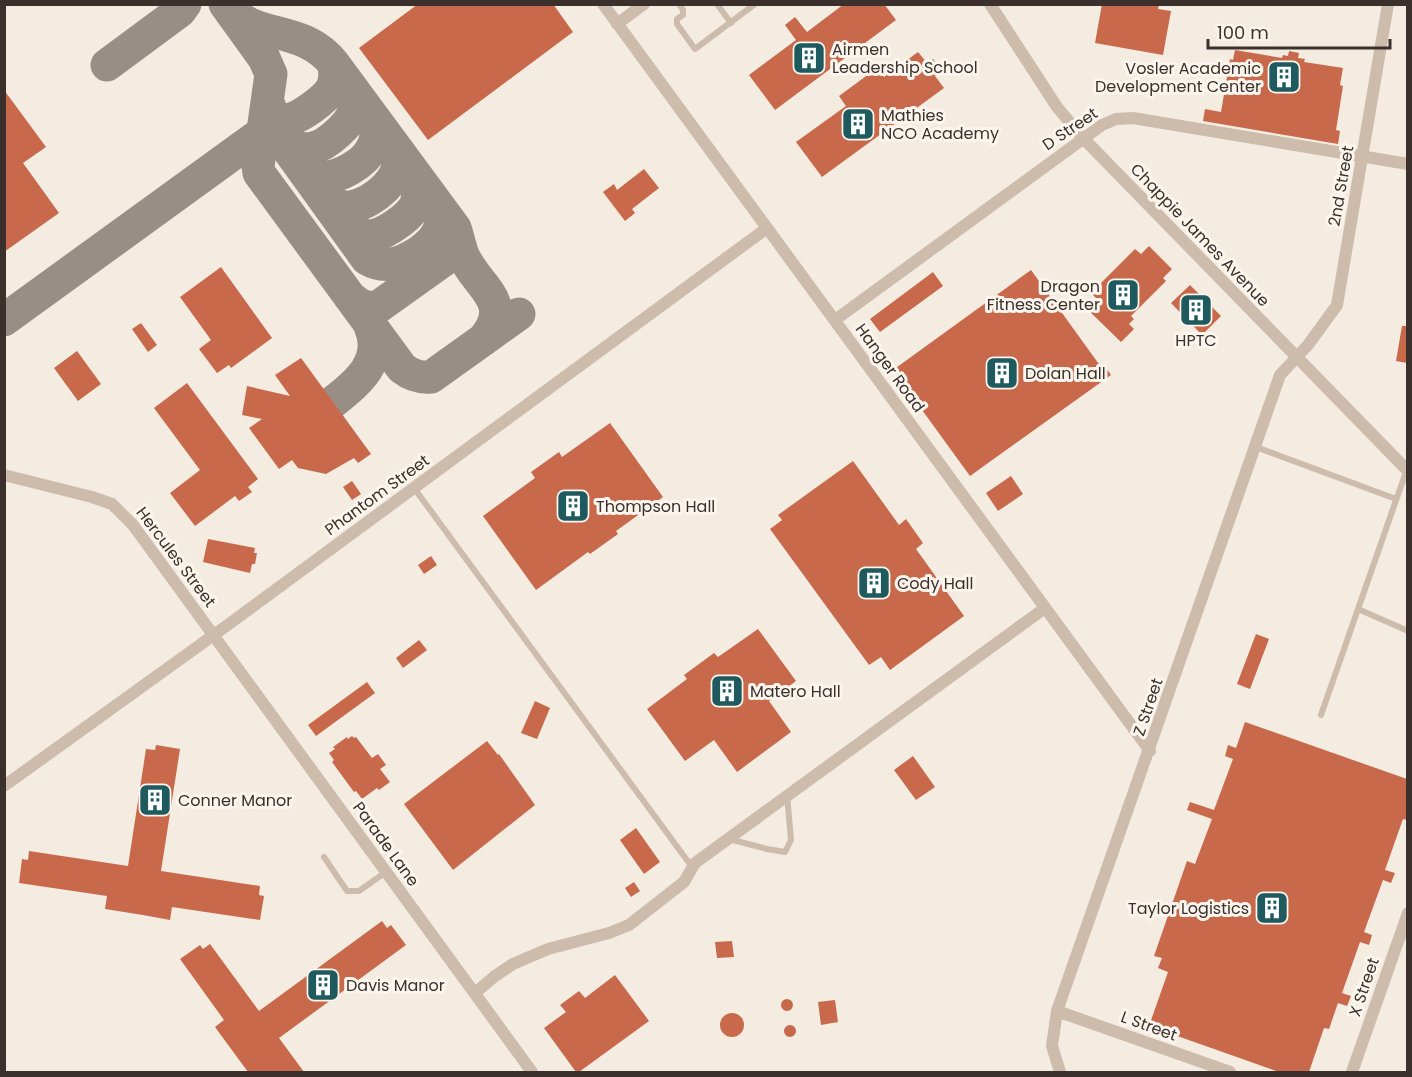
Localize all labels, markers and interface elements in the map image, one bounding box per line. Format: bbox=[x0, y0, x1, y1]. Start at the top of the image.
scale bar bbox=[1208, 12, 1390, 50]
text: 100 m bbox=[1217, 20, 1269, 45]
place label: Airmen Leadership School bbox=[832, 38, 978, 79]
building icon: Airmen Leadership School bbox=[791, 40, 827, 76]
place label: Vosler Academic Development Center bbox=[1095, 57, 1261, 98]
building icon: Vosler Academic Development Center bbox=[1266, 59, 1302, 95]
street label: D Street bbox=[1038, 102, 1102, 156]
place label: Mathies NCO Academy bbox=[881, 104, 999, 145]
building icon: Mathies NCO Academy bbox=[840, 106, 876, 142]
street label: 2nd Street bbox=[1323, 144, 1359, 228]
street label: Chappie James Avenue bbox=[1125, 158, 1275, 312]
place label: Dragon Fitness Center bbox=[987, 275, 1100, 316]
building icon: Dragon Fitness Center bbox=[1105, 277, 1141, 313]
building icon: HPTC bbox=[1178, 292, 1214, 328]
street label: Hanger Road bbox=[850, 319, 930, 417]
place label: HPTC bbox=[1175, 329, 1217, 352]
building icon: Dolan Hall bbox=[984, 355, 1020, 391]
place label: Dolan Hall bbox=[1025, 362, 1106, 385]
street label: Phantom Street bbox=[320, 449, 434, 541]
building icon: Thompson Hall bbox=[555, 488, 591, 524]
place label: Thompson Hall bbox=[596, 495, 715, 518]
street label: Hercules Street bbox=[131, 502, 221, 612]
building icon: Cody Hall bbox=[856, 565, 892, 601]
place label: Cody Hall bbox=[897, 572, 973, 595]
building icon: Matero Hall bbox=[709, 673, 745, 709]
street label: Z Street bbox=[1127, 675, 1169, 739]
place label: Matero Hall bbox=[750, 680, 841, 703]
building icon: Conner Manor bbox=[137, 782, 173, 818]
place label: Conner Manor bbox=[178, 789, 292, 812]
street label: Parade Lane bbox=[347, 797, 425, 891]
building icon: Taylor Logistics bbox=[1254, 890, 1290, 926]
place label: Taylor Logistics bbox=[1128, 897, 1249, 920]
street label: X Street bbox=[1343, 954, 1385, 1020]
building icon: Davis Manor bbox=[305, 967, 341, 1003]
place label: Davis Manor bbox=[346, 974, 445, 997]
street label: L Street bbox=[1118, 1005, 1180, 1047]

